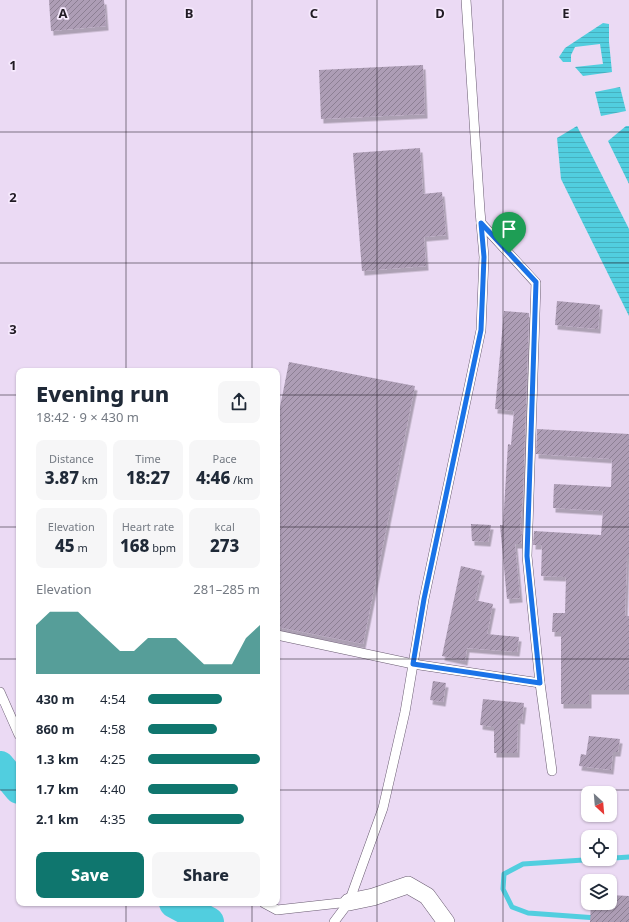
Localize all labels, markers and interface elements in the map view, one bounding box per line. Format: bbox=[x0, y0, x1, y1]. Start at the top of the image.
text: A bbox=[59, 4, 68, 22]
text: B bbox=[185, 4, 193, 22]
text: C bbox=[310, 4, 318, 22]
text: D bbox=[435, 4, 445, 22]
text: E bbox=[562, 4, 570, 22]
text: 1 bbox=[9, 56, 17, 74]
text: 2 bbox=[9, 188, 17, 206]
pin bbox=[492, 212, 526, 253]
icon: arrive bbox=[498, 218, 520, 240]
text: 3 bbox=[9, 320, 17, 338]
text: Evening run bbox=[36, 378, 169, 408]
button: share bbox=[218, 381, 260, 423]
text: 18:42 · 9 × 430 m bbox=[36, 408, 139, 426]
text: Distance bbox=[49, 451, 94, 466]
text: Time bbox=[135, 451, 161, 466]
text: Pace bbox=[213, 451, 237, 466]
text: 3.87 bbox=[45, 466, 79, 489]
text: 18:27 bbox=[126, 466, 170, 489]
text: 4:46 bbox=[196, 466, 230, 489]
text: km bbox=[79, 472, 98, 487]
text: /km bbox=[230, 472, 253, 487]
text: Elevation bbox=[48, 519, 95, 534]
text: Heart rate bbox=[122, 519, 174, 534]
text: kcal bbox=[215, 519, 235, 534]
text: 45 bbox=[55, 534, 75, 557]
text: 168 bbox=[120, 534, 149, 557]
text: 273 bbox=[210, 534, 239, 557]
text: m bbox=[75, 540, 88, 555]
text: bpm bbox=[149, 540, 176, 555]
text: Elevation bbox=[36, 580, 92, 598]
text: 281–285 m bbox=[193, 580, 260, 598]
text: 430 m bbox=[36, 690, 74, 708]
text: 4:54 bbox=[100, 690, 126, 708]
text: 860 m bbox=[36, 720, 74, 738]
text: 4:58 bbox=[100, 720, 126, 738]
text: 1.3 km bbox=[36, 750, 79, 768]
text: 4:25 bbox=[100, 750, 126, 768]
text: 1.7 km bbox=[36, 780, 79, 798]
text: 4:40 bbox=[100, 780, 126, 798]
north arrow bbox=[581, 786, 617, 822]
map controls bbox=[581, 786, 617, 910]
text: 2.1 km bbox=[36, 810, 79, 828]
text: 4:35 bbox=[100, 810, 126, 828]
button: locate bbox=[581, 830, 617, 866]
button: Save bbox=[36, 852, 144, 898]
button: Share bbox=[152, 852, 260, 898]
button: layers bbox=[581, 874, 617, 910]

